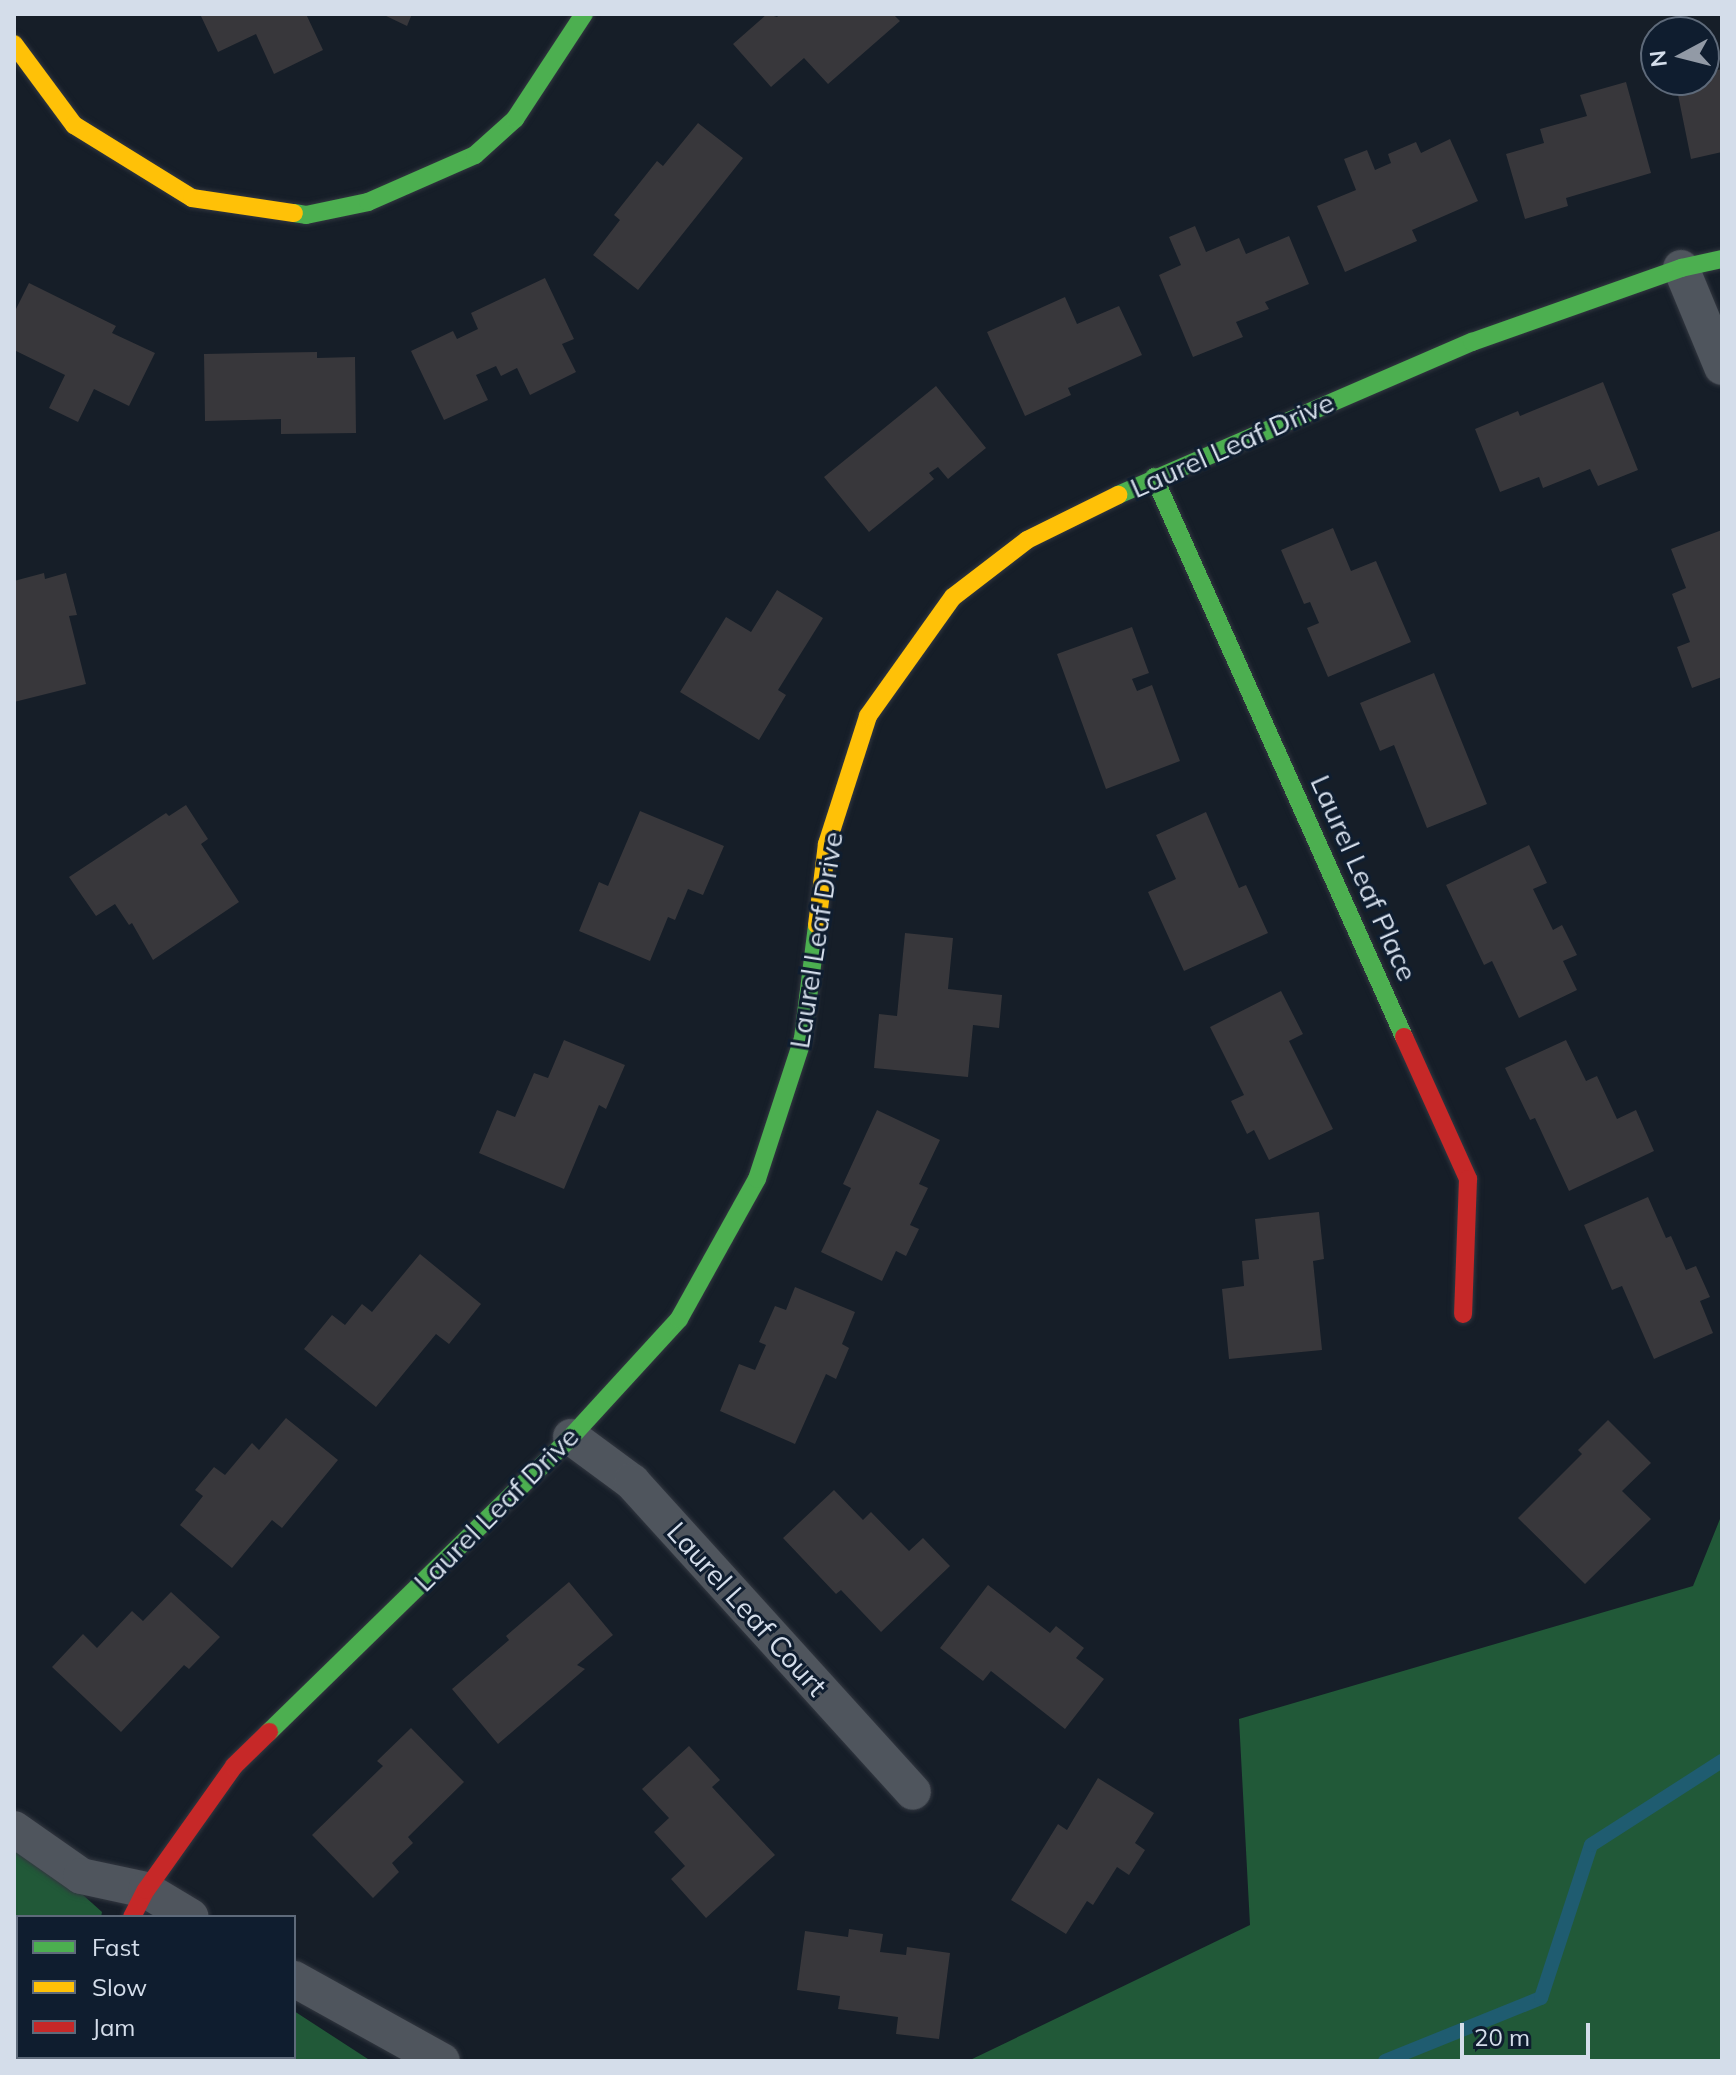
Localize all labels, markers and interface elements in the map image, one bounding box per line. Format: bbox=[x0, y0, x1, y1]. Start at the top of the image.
north arrow bbox=[1640, 16, 1720, 96]
text: N bbox=[1643, 49, 1673, 69]
street label: Laurel Leaf Drive bbox=[1125, 385, 1339, 505]
street label: Laurel Leaf Place bbox=[1304, 770, 1424, 986]
street label: Laurel Leaf Drive bbox=[782, 829, 850, 1051]
street label: Laurel Leaf Drive bbox=[407, 1420, 585, 1598]
street label: Laurel Leaf Court bbox=[660, 1515, 834, 1703]
legend bbox=[16, 1915, 296, 2059]
text: Fast bbox=[92, 1932, 140, 1962]
text: Slow bbox=[92, 1972, 147, 2002]
scale bar bbox=[1464, 2007, 1594, 2057]
text: Jam bbox=[92, 2012, 135, 2042]
text: 20 m bbox=[1474, 2022, 1530, 2052]

